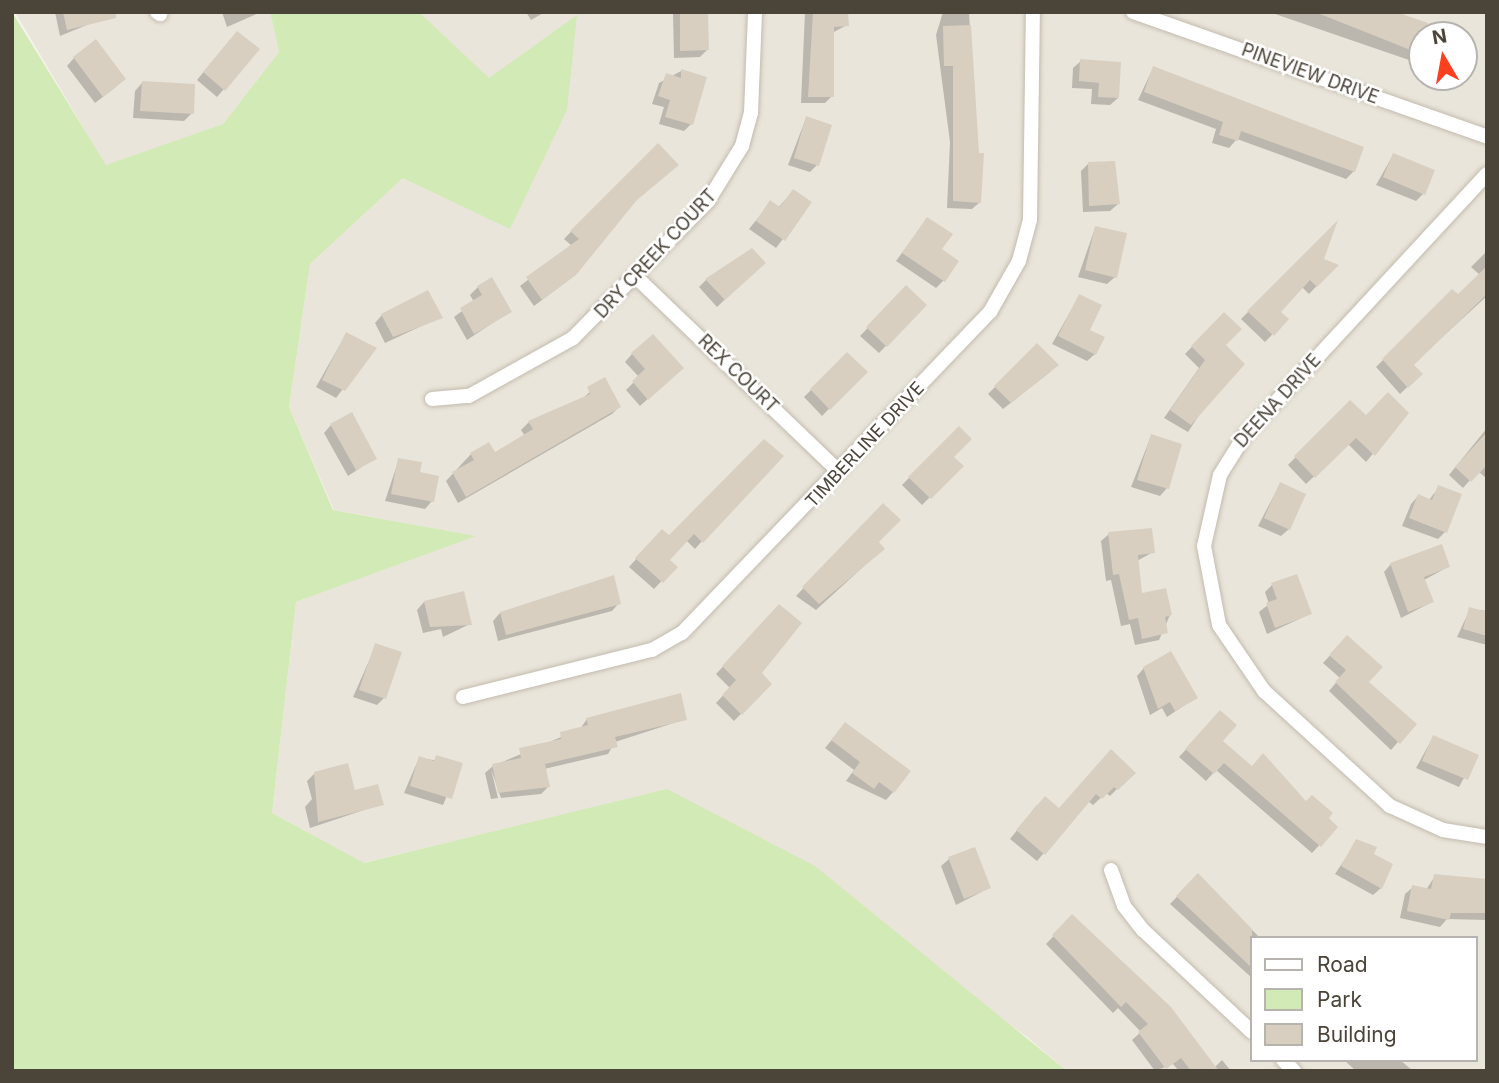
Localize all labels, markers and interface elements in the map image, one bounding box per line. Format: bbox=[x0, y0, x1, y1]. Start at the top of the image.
north arrow bbox=[1408, 21, 1478, 91]
text: N bbox=[1430, 24, 1449, 49]
street label: PINEVIEW DRIVE bbox=[1239, 39, 1381, 109]
street label: DRY CREEK COURT bbox=[591, 185, 721, 323]
street label: REX COURT bbox=[693, 330, 783, 418]
street label: DEENA DRIVE bbox=[1230, 350, 1326, 452]
street label: TIMBERLINE DRIVE bbox=[801, 378, 929, 512]
legend bbox=[1250, 936, 1478, 1062]
text: Road bbox=[1317, 952, 1368, 977]
text: Park bbox=[1317, 987, 1362, 1012]
text: Building bbox=[1317, 1022, 1397, 1047]

